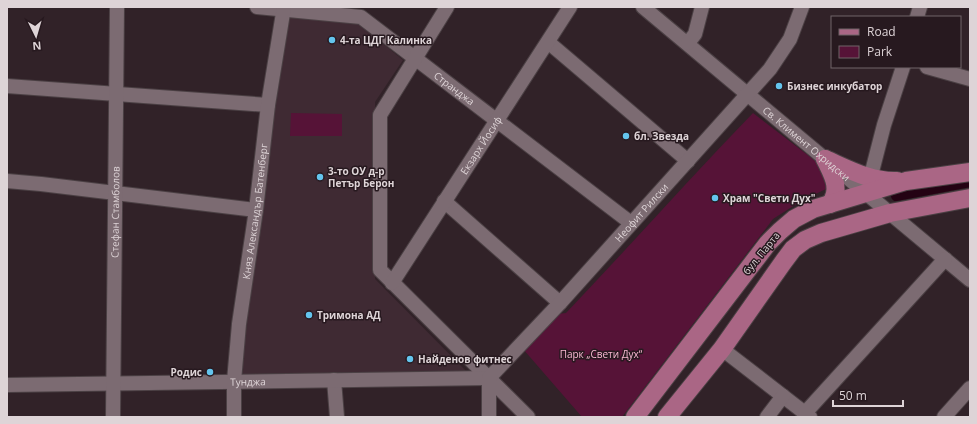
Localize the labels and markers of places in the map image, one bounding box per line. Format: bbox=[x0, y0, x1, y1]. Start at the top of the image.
place label: 4-та ЦДГ Калинка bbox=[340, 33, 432, 47]
marker: 4-та ЦДГ Калинка bbox=[327, 35, 337, 45]
place label: Бизнес инкубатор bbox=[787, 79, 882, 93]
marker: Бизнес инкубатор bbox=[774, 81, 784, 91]
place label: бл. Звезда bbox=[634, 129, 689, 143]
marker: бл. Звезда bbox=[621, 131, 631, 141]
place label: 3-то ОУ д-р Петър Берон bbox=[328, 164, 394, 190]
marker: 3-то ОУ д-р Петър Берон bbox=[315, 172, 325, 182]
place label: Храм "Свети Дух" bbox=[723, 191, 816, 205]
marker: Храм "Свети Дух" bbox=[710, 193, 720, 203]
place label: Тримона АД bbox=[317, 308, 381, 322]
marker: Тримона АД bbox=[304, 310, 314, 320]
place label: Найденов фитнес bbox=[418, 352, 512, 366]
marker: Найденов фитнес bbox=[405, 354, 415, 364]
place label: Родис bbox=[171, 365, 202, 379]
marker: Родис bbox=[205, 367, 215, 377]

